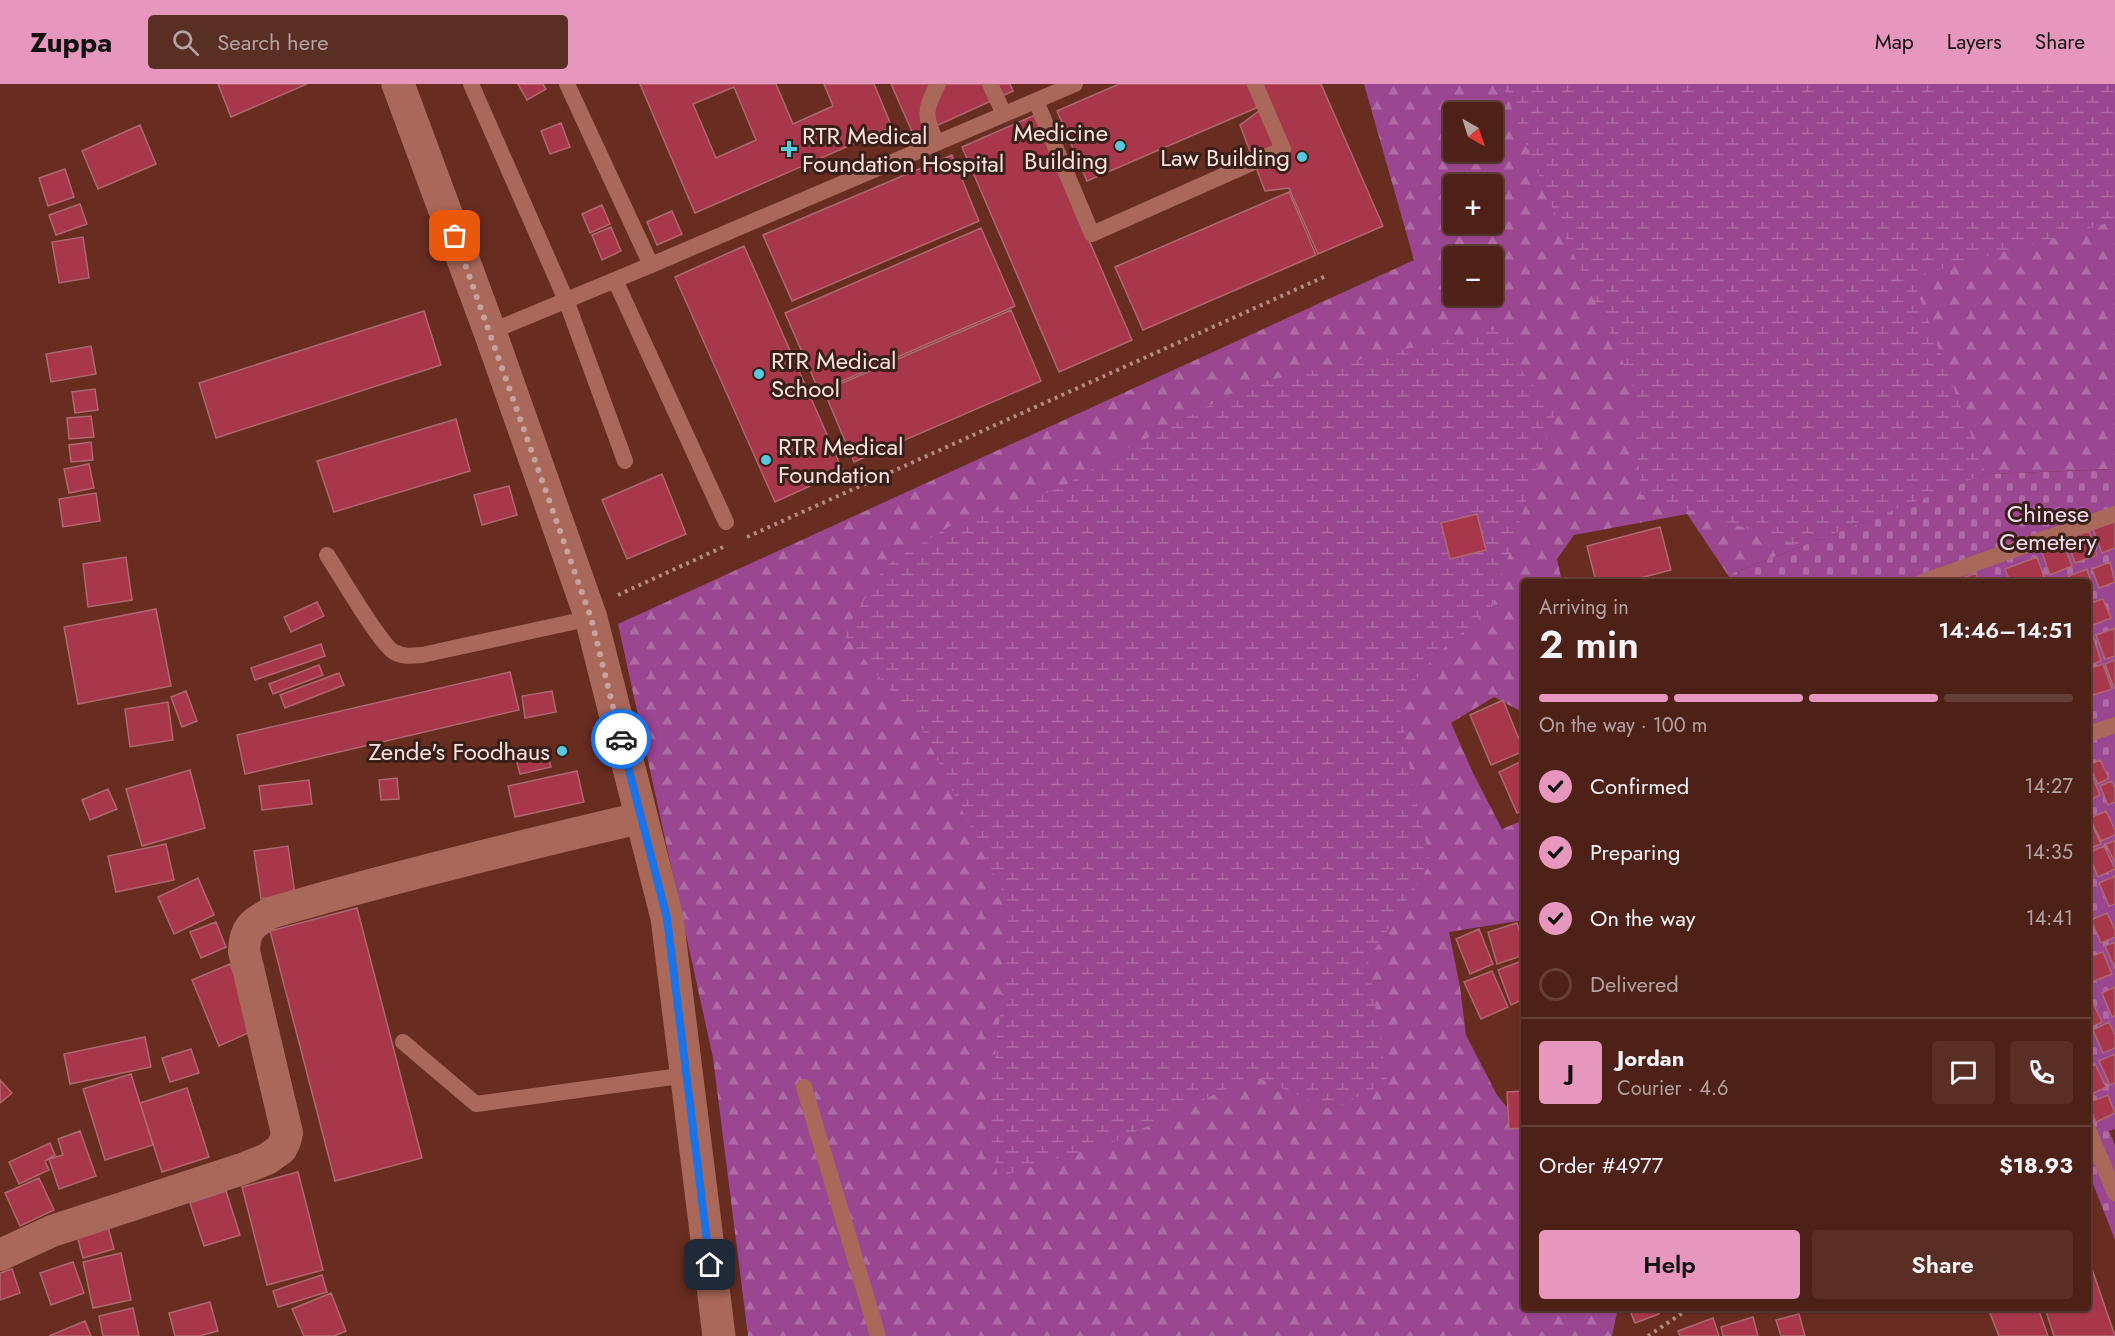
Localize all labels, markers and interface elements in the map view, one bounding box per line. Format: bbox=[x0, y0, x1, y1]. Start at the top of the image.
search box bbox=[148, 15, 568, 69]
text: Zuppa bbox=[30, 22, 112, 63]
icon: search bbox=[169, 26, 202, 59]
text: Search here bbox=[217, 26, 329, 58]
text: Map bbox=[1875, 27, 1914, 57]
text: Layers bbox=[1947, 27, 2002, 57]
text: Share bbox=[2035, 27, 2085, 57]
north arrow bbox=[1443, 102, 1503, 162]
map controls bbox=[1443, 102, 1503, 306]
place label: Medicine Building bbox=[1014, 115, 1108, 178]
place label: RTR Medical Foundation Hospital bbox=[802, 118, 1004, 181]
marker: Medicine Building bbox=[1113, 139, 1127, 153]
marker: RTR Medical Foundation Hospital bbox=[780, 140, 798, 158]
place label: Law Building bbox=[1160, 140, 1290, 175]
marker: Law Building bbox=[1295, 150, 1309, 164]
button: + bbox=[1443, 174, 1503, 234]
pin bbox=[429, 210, 480, 261]
icon: bag bbox=[438, 219, 471, 252]
button: − bbox=[1443, 246, 1503, 306]
place label: RTR Medical School bbox=[771, 343, 897, 406]
marker: RTR Medical School bbox=[752, 367, 766, 381]
place label: RTR Medical Foundation bbox=[778, 429, 904, 492]
marker: RTR Medical Foundation bbox=[759, 453, 773, 467]
park label: Chinese Cemetery bbox=[1999, 496, 2097, 559]
text: Arriving in bbox=[1539, 593, 1629, 622]
text: 14:46–14:51 bbox=[1938, 614, 2073, 646]
text: 2 min bbox=[1539, 616, 1639, 673]
courier bbox=[591, 709, 651, 769]
text: On the way · 100 m bbox=[1539, 711, 1707, 740]
icon: car bbox=[605, 723, 638, 756]
place label: Zende's Foodhaus bbox=[368, 734, 550, 769]
marker: Zende's Foodhaus bbox=[555, 744, 569, 758]
icon: check bbox=[1539, 770, 1572, 803]
text: Confirmed bbox=[1590, 770, 1689, 802]
text: 14:27 bbox=[2024, 772, 2073, 801]
icon: check bbox=[1539, 836, 1572, 869]
text: Preparing bbox=[1590, 836, 1681, 868]
text: 14:35 bbox=[2024, 838, 2073, 867]
icon: check bbox=[1539, 902, 1572, 935]
text: On the way bbox=[1590, 902, 1695, 934]
text: 14:41 bbox=[2026, 904, 2073, 933]
text: Delivered bbox=[1590, 968, 1679, 1000]
button: chat bbox=[1932, 1041, 1995, 1104]
button: phone bbox=[2010, 1041, 2073, 1104]
text: Jordan bbox=[1617, 1042, 1684, 1074]
text: J bbox=[1567, 1056, 1574, 1088]
text: Courier · 4.6 bbox=[1617, 1074, 1729, 1103]
text: Order #4977 bbox=[1539, 1149, 1663, 1181]
text: $18.93 bbox=[1999, 1149, 2073, 1181]
button: Help bbox=[1539, 1230, 1800, 1299]
button: Share bbox=[1812, 1230, 2073, 1299]
pin bbox=[684, 1239, 735, 1290]
icon: home bbox=[693, 1248, 726, 1281]

